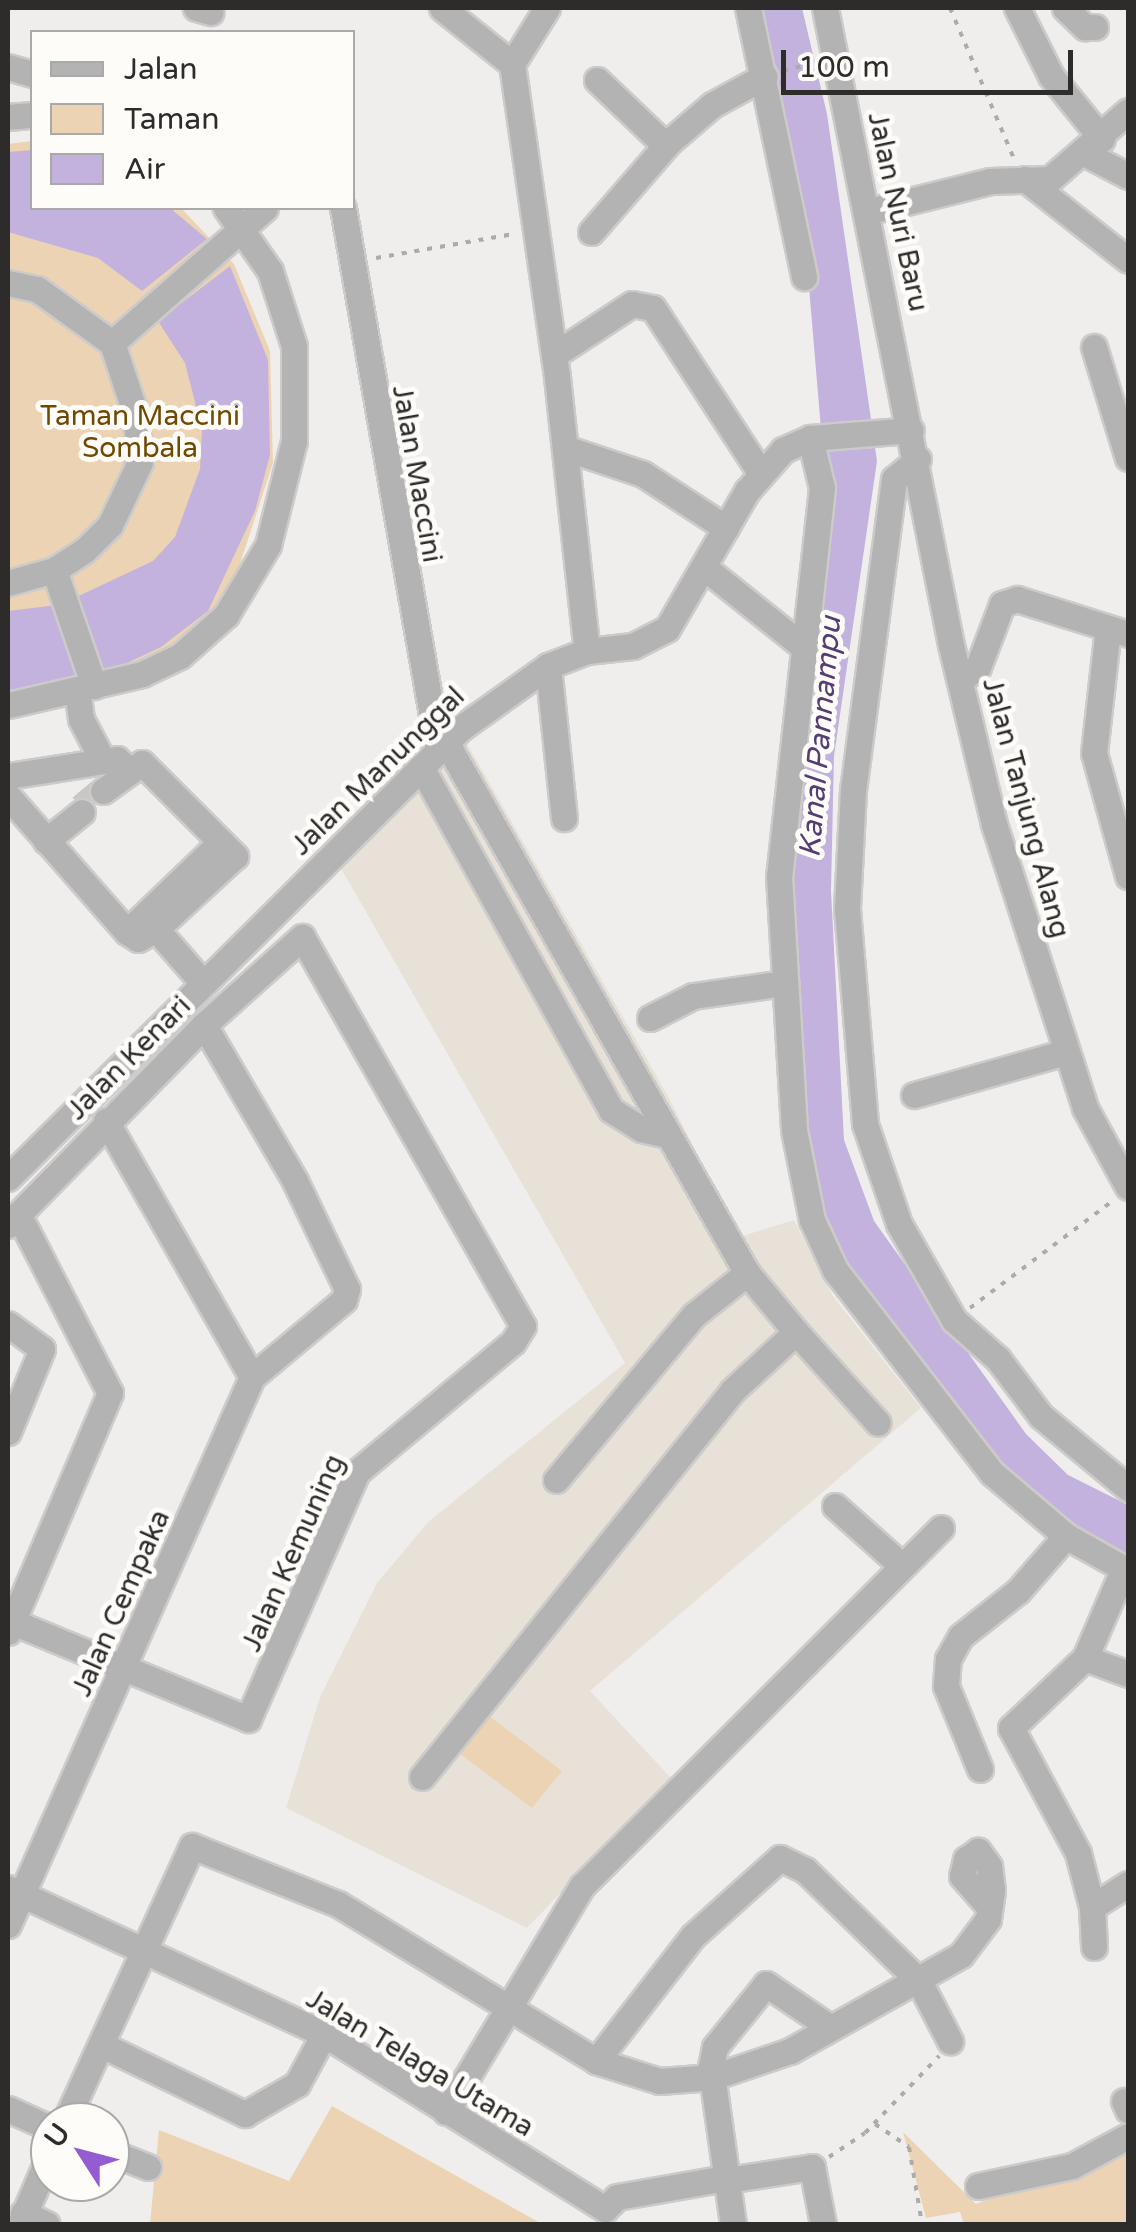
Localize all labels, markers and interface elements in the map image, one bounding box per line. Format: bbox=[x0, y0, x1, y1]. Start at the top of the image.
legend bbox=[30, 30, 355, 210]
scale bar bbox=[786, 30, 1078, 92]
text: 100 m bbox=[798, 49, 890, 86]
text: Jalan bbox=[124, 51, 197, 88]
text: Taman bbox=[124, 101, 219, 138]
street label: Jalan Nuri Baru bbox=[860, 109, 936, 315]
text: Air bbox=[124, 151, 165, 188]
street label: Jalan Maccini bbox=[385, 383, 449, 565]
park label: Taman Maccini Sombala bbox=[40, 399, 240, 465]
water label: Kanal Pannampu bbox=[793, 615, 849, 859]
street label: Jalan Tanjung Alang bbox=[975, 674, 1077, 942]
street label: Jalan Manunggal bbox=[284, 680, 472, 862]
street label: Jalan Kenari bbox=[60, 989, 198, 1127]
street label: Jalan Kemuning bbox=[235, 1449, 351, 1657]
street label: Jalan Cempaka bbox=[65, 1505, 177, 1701]
street label: Jalan Telaga Utama bbox=[300, 1982, 540, 2144]
north arrow bbox=[30, 2102, 130, 2202]
text: U bbox=[37, 2117, 77, 2154]

